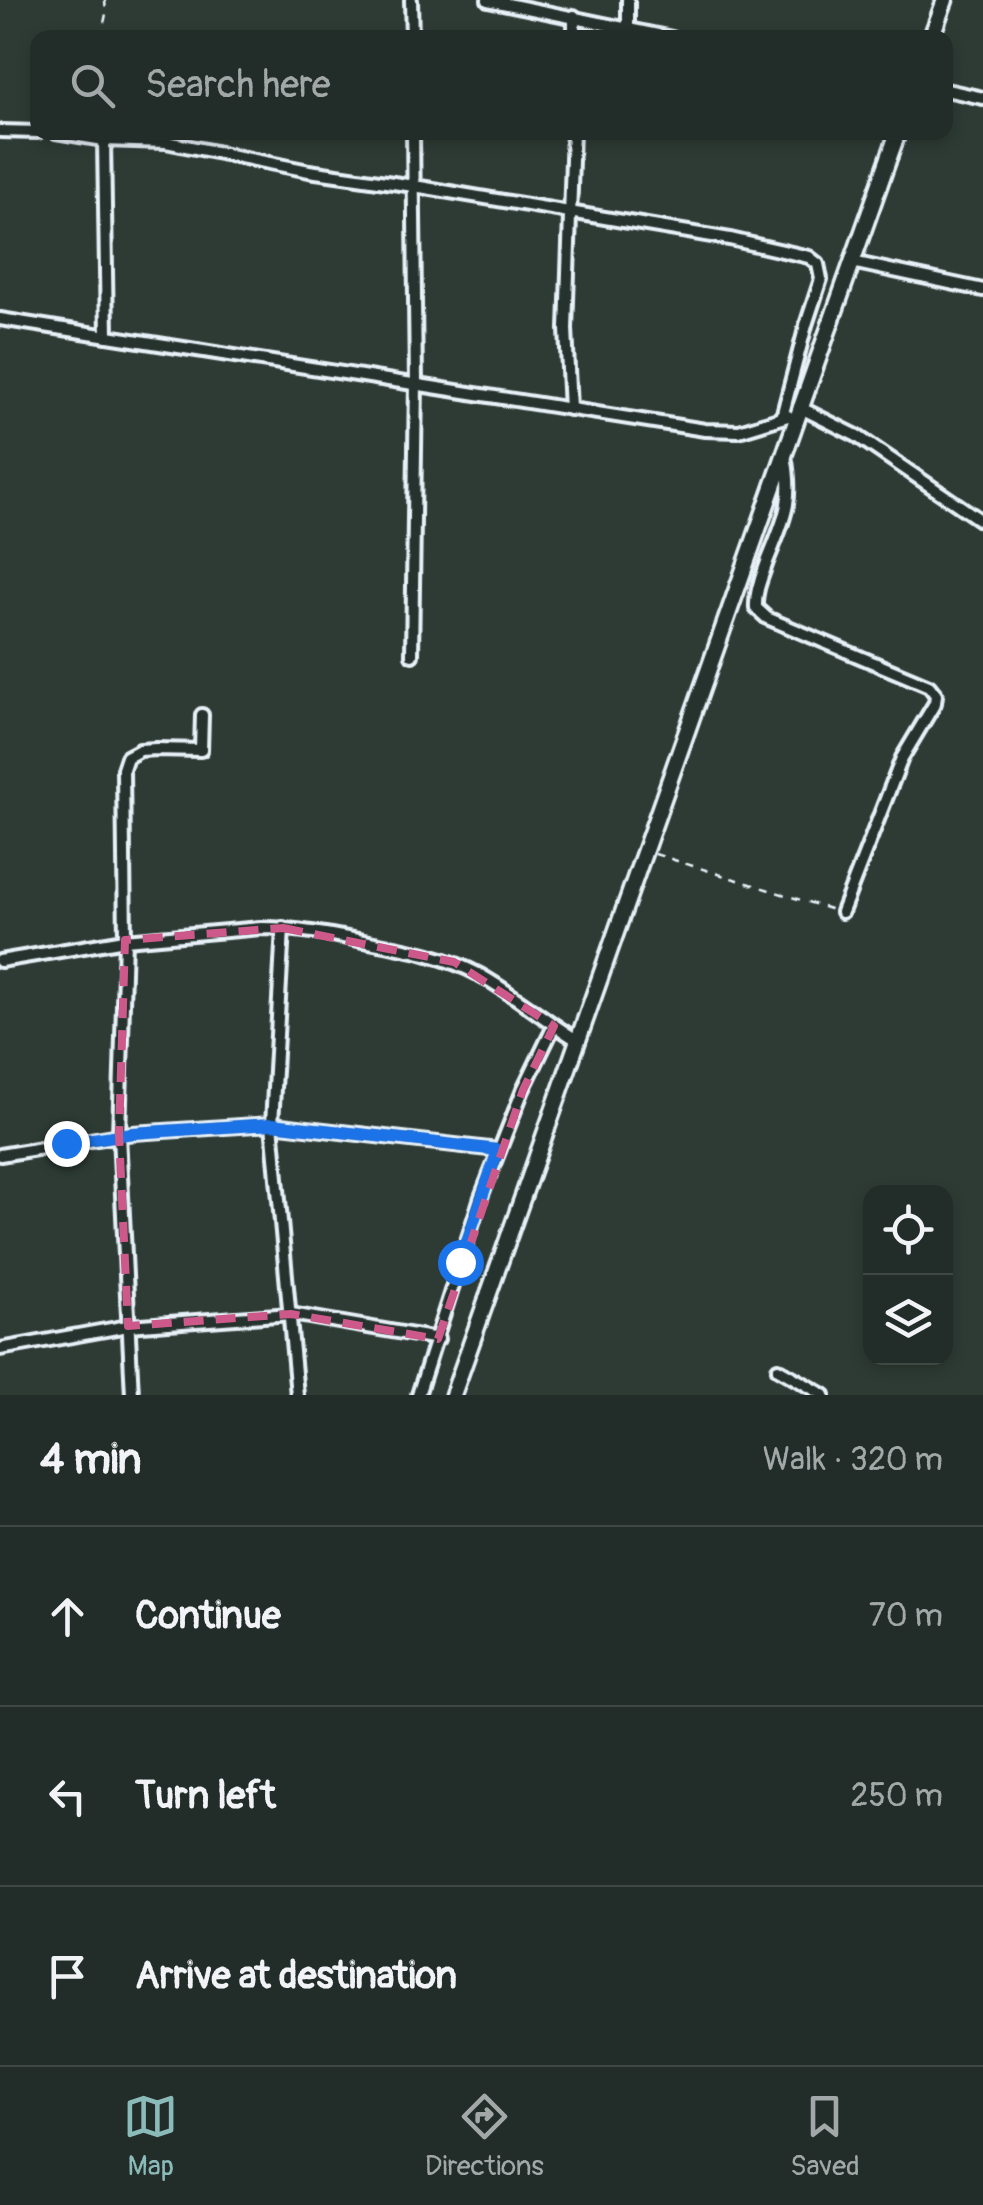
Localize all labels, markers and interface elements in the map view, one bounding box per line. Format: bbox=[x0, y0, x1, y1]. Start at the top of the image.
search box bbox=[30, 30, 953, 140]
icon: search bbox=[65, 58, 120, 113]
text: Search here bbox=[145, 61, 331, 109]
route end bbox=[44, 1121, 90, 1167]
map controls bbox=[863, 1185, 953, 1365]
button: locate bbox=[863, 1185, 953, 1275]
route start bbox=[438, 1240, 484, 1286]
button: layers bbox=[863, 1275, 953, 1365]
text: 4 min bbox=[40, 1434, 142, 1486]
text: Walk · 320 m bbox=[763, 1440, 943, 1480]
icon: ahead bbox=[40, 1589, 95, 1644]
text: Continue bbox=[135, 1592, 281, 1640]
text: 70 m bbox=[869, 1596, 943, 1636]
icon: left bbox=[40, 1769, 95, 1824]
text: Turn left bbox=[135, 1772, 276, 1820]
text: 250 m bbox=[851, 1776, 943, 1816]
icon: arrive bbox=[40, 1949, 95, 2004]
text: Arrive at destination bbox=[135, 1952, 457, 2000]
tab: Map bbox=[123, 2089, 178, 2184]
tab: Directions bbox=[425, 2089, 544, 2184]
tab: Saved bbox=[790, 2089, 860, 2184]

